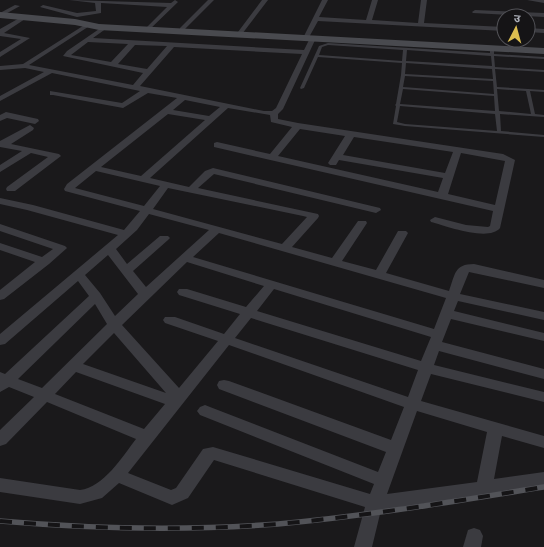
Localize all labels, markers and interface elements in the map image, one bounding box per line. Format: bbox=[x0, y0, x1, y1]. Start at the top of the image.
north arrow bbox=[496, 8, 536, 48]
text: उ bbox=[513, 11, 522, 25]

